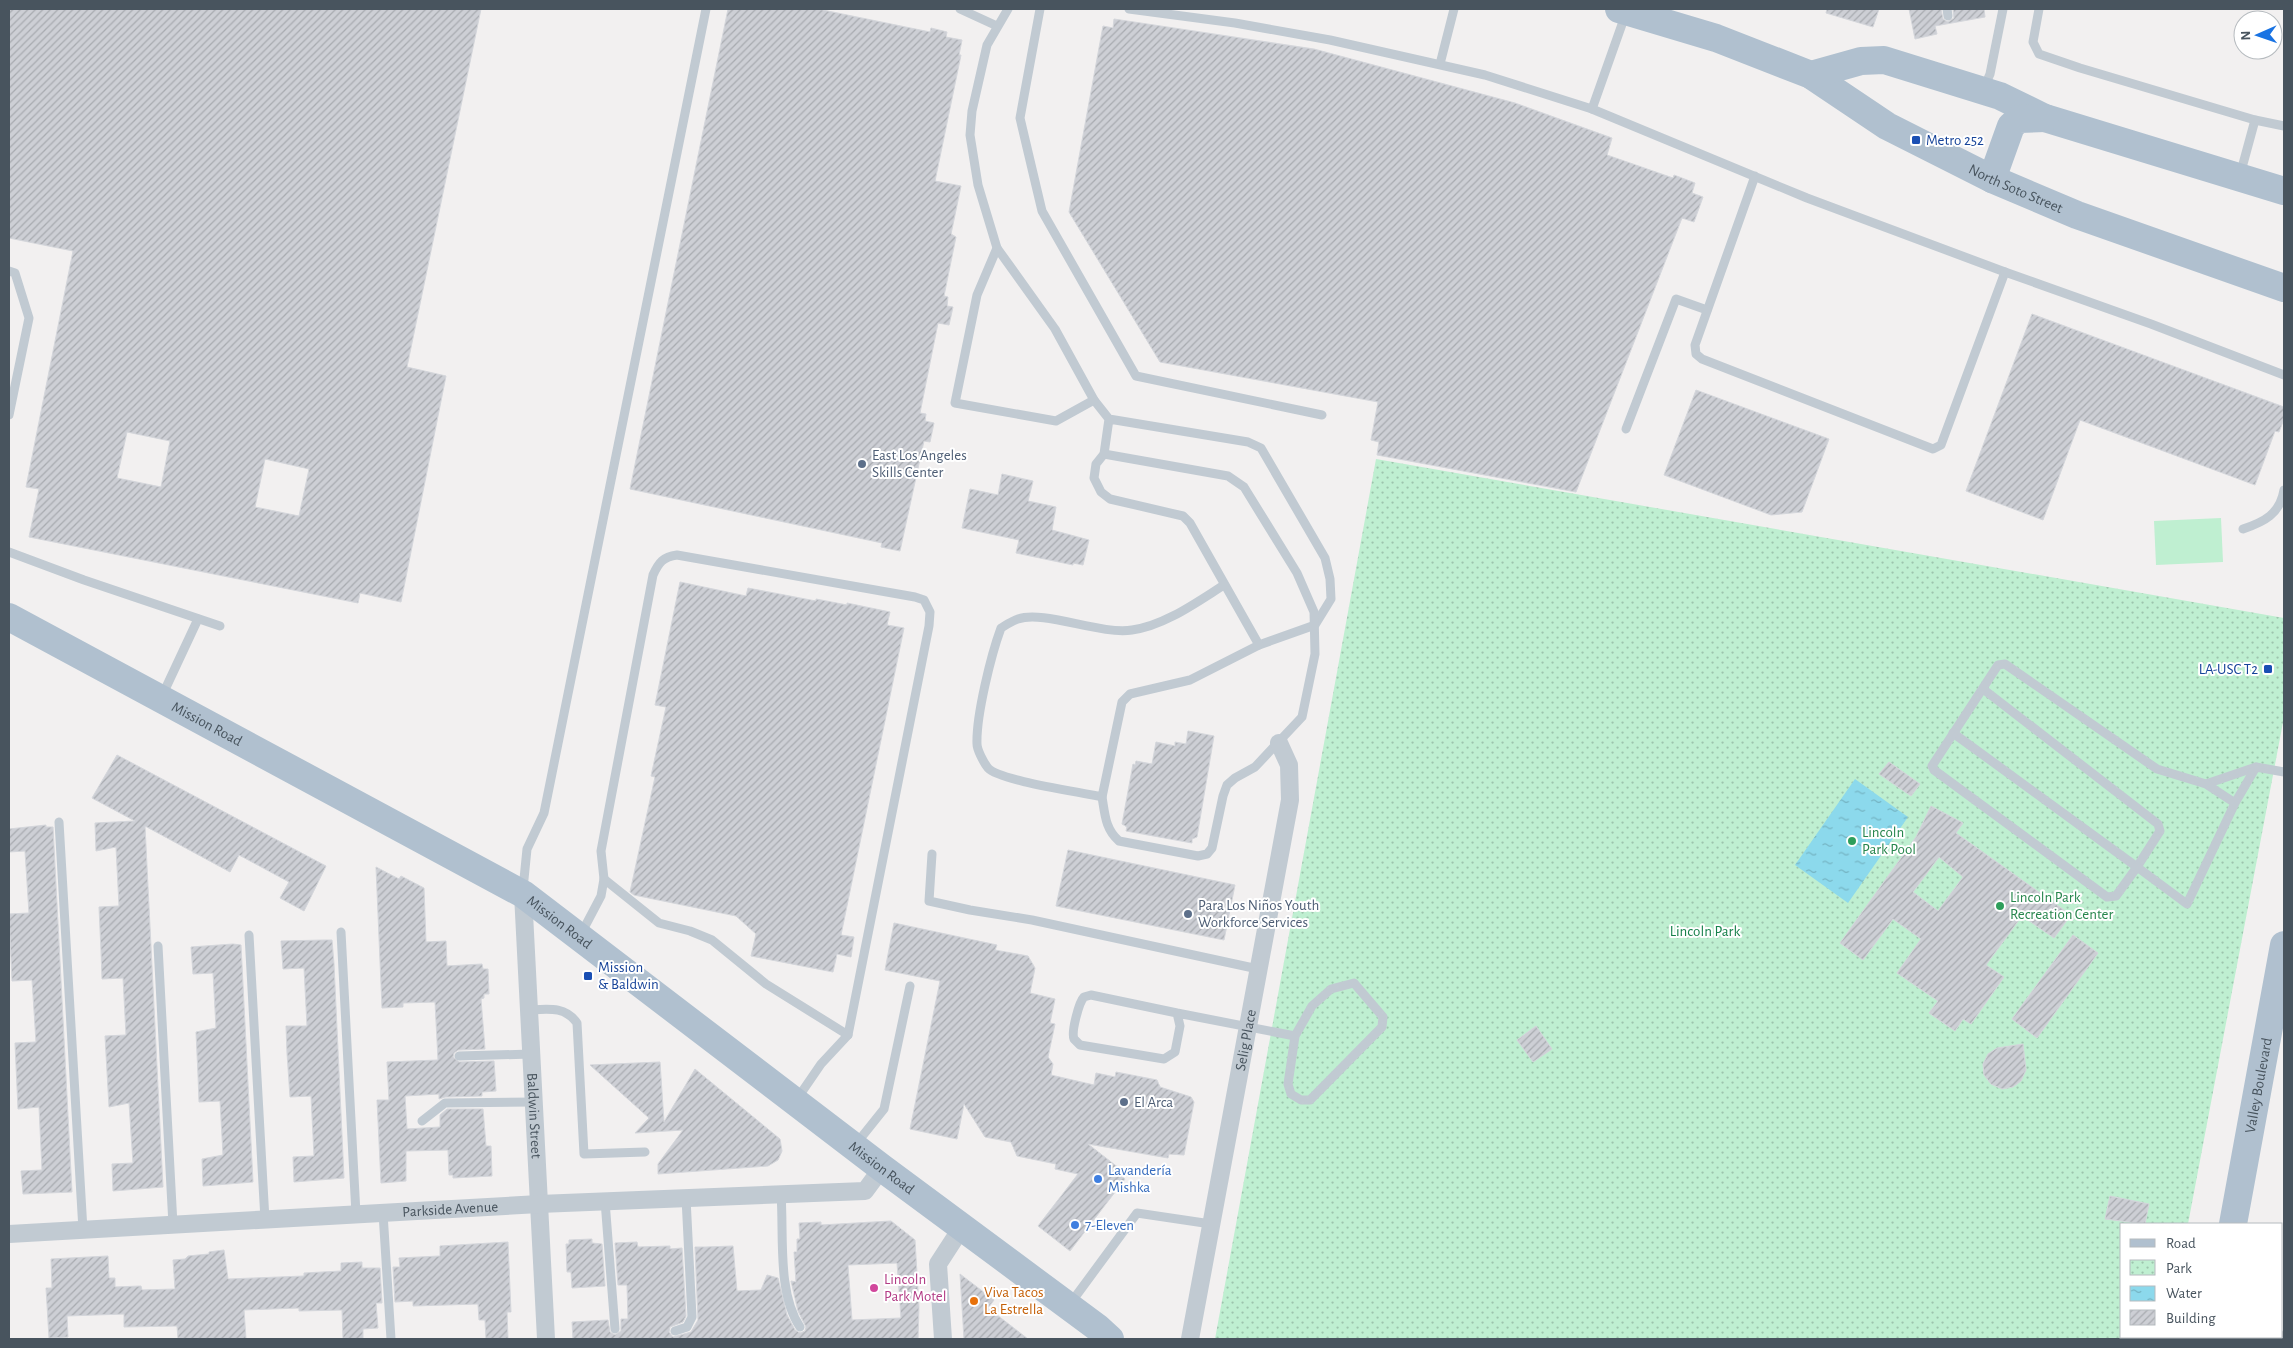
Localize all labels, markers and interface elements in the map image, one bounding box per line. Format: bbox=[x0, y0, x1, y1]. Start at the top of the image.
north arrow bbox=[2233, 10, 2283, 60]
text: N bbox=[2239, 30, 2253, 41]
place label: Metro 252 bbox=[1926, 133, 1984, 148]
marker: Metro 252 bbox=[1910, 134, 1922, 146]
street label: North Soto Street bbox=[1966, 161, 2065, 216]
place label: East Los Angeles Skills Center bbox=[872, 448, 967, 480]
marker: East Los Angeles Skills Center bbox=[856, 458, 868, 470]
place label: LA-USC T2 bbox=[2199, 662, 2258, 677]
marker: LA-USC T2 bbox=[2262, 663, 2274, 675]
street label: Mission Road bbox=[169, 699, 245, 749]
place label: Lincoln Park Pool bbox=[1862, 825, 1916, 857]
marker: Lincoln Park Pool bbox=[1846, 835, 1858, 847]
place label: Lincoln Park Recreation Center bbox=[2010, 890, 2114, 922]
street label: Mission Road bbox=[524, 892, 595, 952]
place label: Para Los Niños Youth Workforce Services bbox=[1198, 898, 1319, 930]
marker: Lincoln Park Recreation Center bbox=[1994, 900, 2006, 912]
marker: Para Los Niños Youth Workforce Services bbox=[1182, 908, 1194, 920]
park label: Lincoln Park bbox=[1670, 924, 1740, 939]
place label: Mission & Baldwin bbox=[598, 960, 659, 992]
marker: Mission & Baldwin bbox=[582, 970, 594, 982]
street label: Selig Place bbox=[1232, 1008, 1258, 1072]
street label: Valley Boulevard bbox=[2242, 1036, 2274, 1134]
street label: Baldwin Street bbox=[525, 1072, 544, 1159]
place label: El Arca bbox=[1134, 1095, 1173, 1110]
marker: El Arca bbox=[1118, 1096, 1130, 1108]
street label: Mission Road bbox=[846, 1138, 917, 1197]
place label: Lavandería Mishka bbox=[1108, 1163, 1172, 1195]
marker: Lavandería Mishka bbox=[1092, 1173, 1104, 1185]
street label: Parkside Avenue bbox=[402, 1199, 499, 1219]
place label: 7-Eleven bbox=[1085, 1218, 1134, 1233]
marker: 7-Eleven bbox=[1069, 1219, 1081, 1231]
legend bbox=[2120, 1223, 2283, 1338]
text: Road bbox=[2166, 1236, 2196, 1251]
text: Park bbox=[2166, 1261, 2192, 1276]
place label: Lincoln Park Motel bbox=[884, 1272, 946, 1304]
marker: Lincoln Park Motel bbox=[868, 1282, 880, 1294]
place label: Viva Tacos La Estrella bbox=[984, 1285, 1044, 1317]
text: Water bbox=[2166, 1286, 2202, 1301]
marker: Viva Tacos La Estrella bbox=[968, 1295, 980, 1307]
text: Building bbox=[2166, 1311, 2216, 1326]

